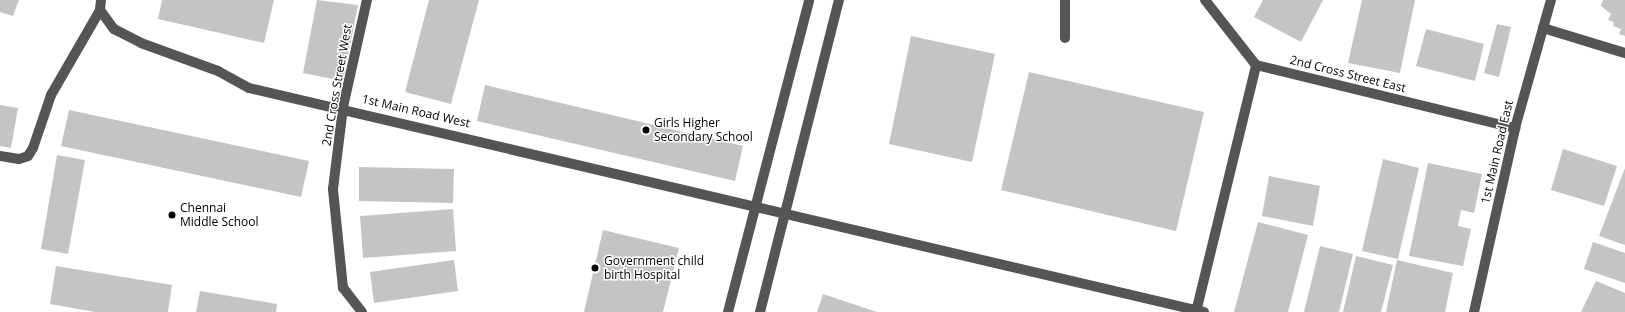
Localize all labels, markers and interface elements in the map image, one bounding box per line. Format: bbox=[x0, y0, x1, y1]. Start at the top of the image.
street label: 2nd Cross Street West bbox=[319, 23, 355, 147]
street label: 2nd Cross Street East bbox=[1289, 53, 1407, 95]
street label: 1st Main Road West bbox=[361, 92, 471, 130]
street label: 1st Main Road East bbox=[1478, 99, 1516, 205]
place label: Girls Higher Secondary School bbox=[654, 116, 753, 144]
marker: Girls Higher Secondary School bbox=[641, 125, 651, 135]
place label: Chennai Middle School bbox=[180, 201, 259, 229]
marker: Chennai Middle School bbox=[167, 210, 177, 220]
place label: Government child birth Hospital bbox=[604, 254, 704, 282]
marker: Government child birth Hospital bbox=[589, 262, 601, 274]

